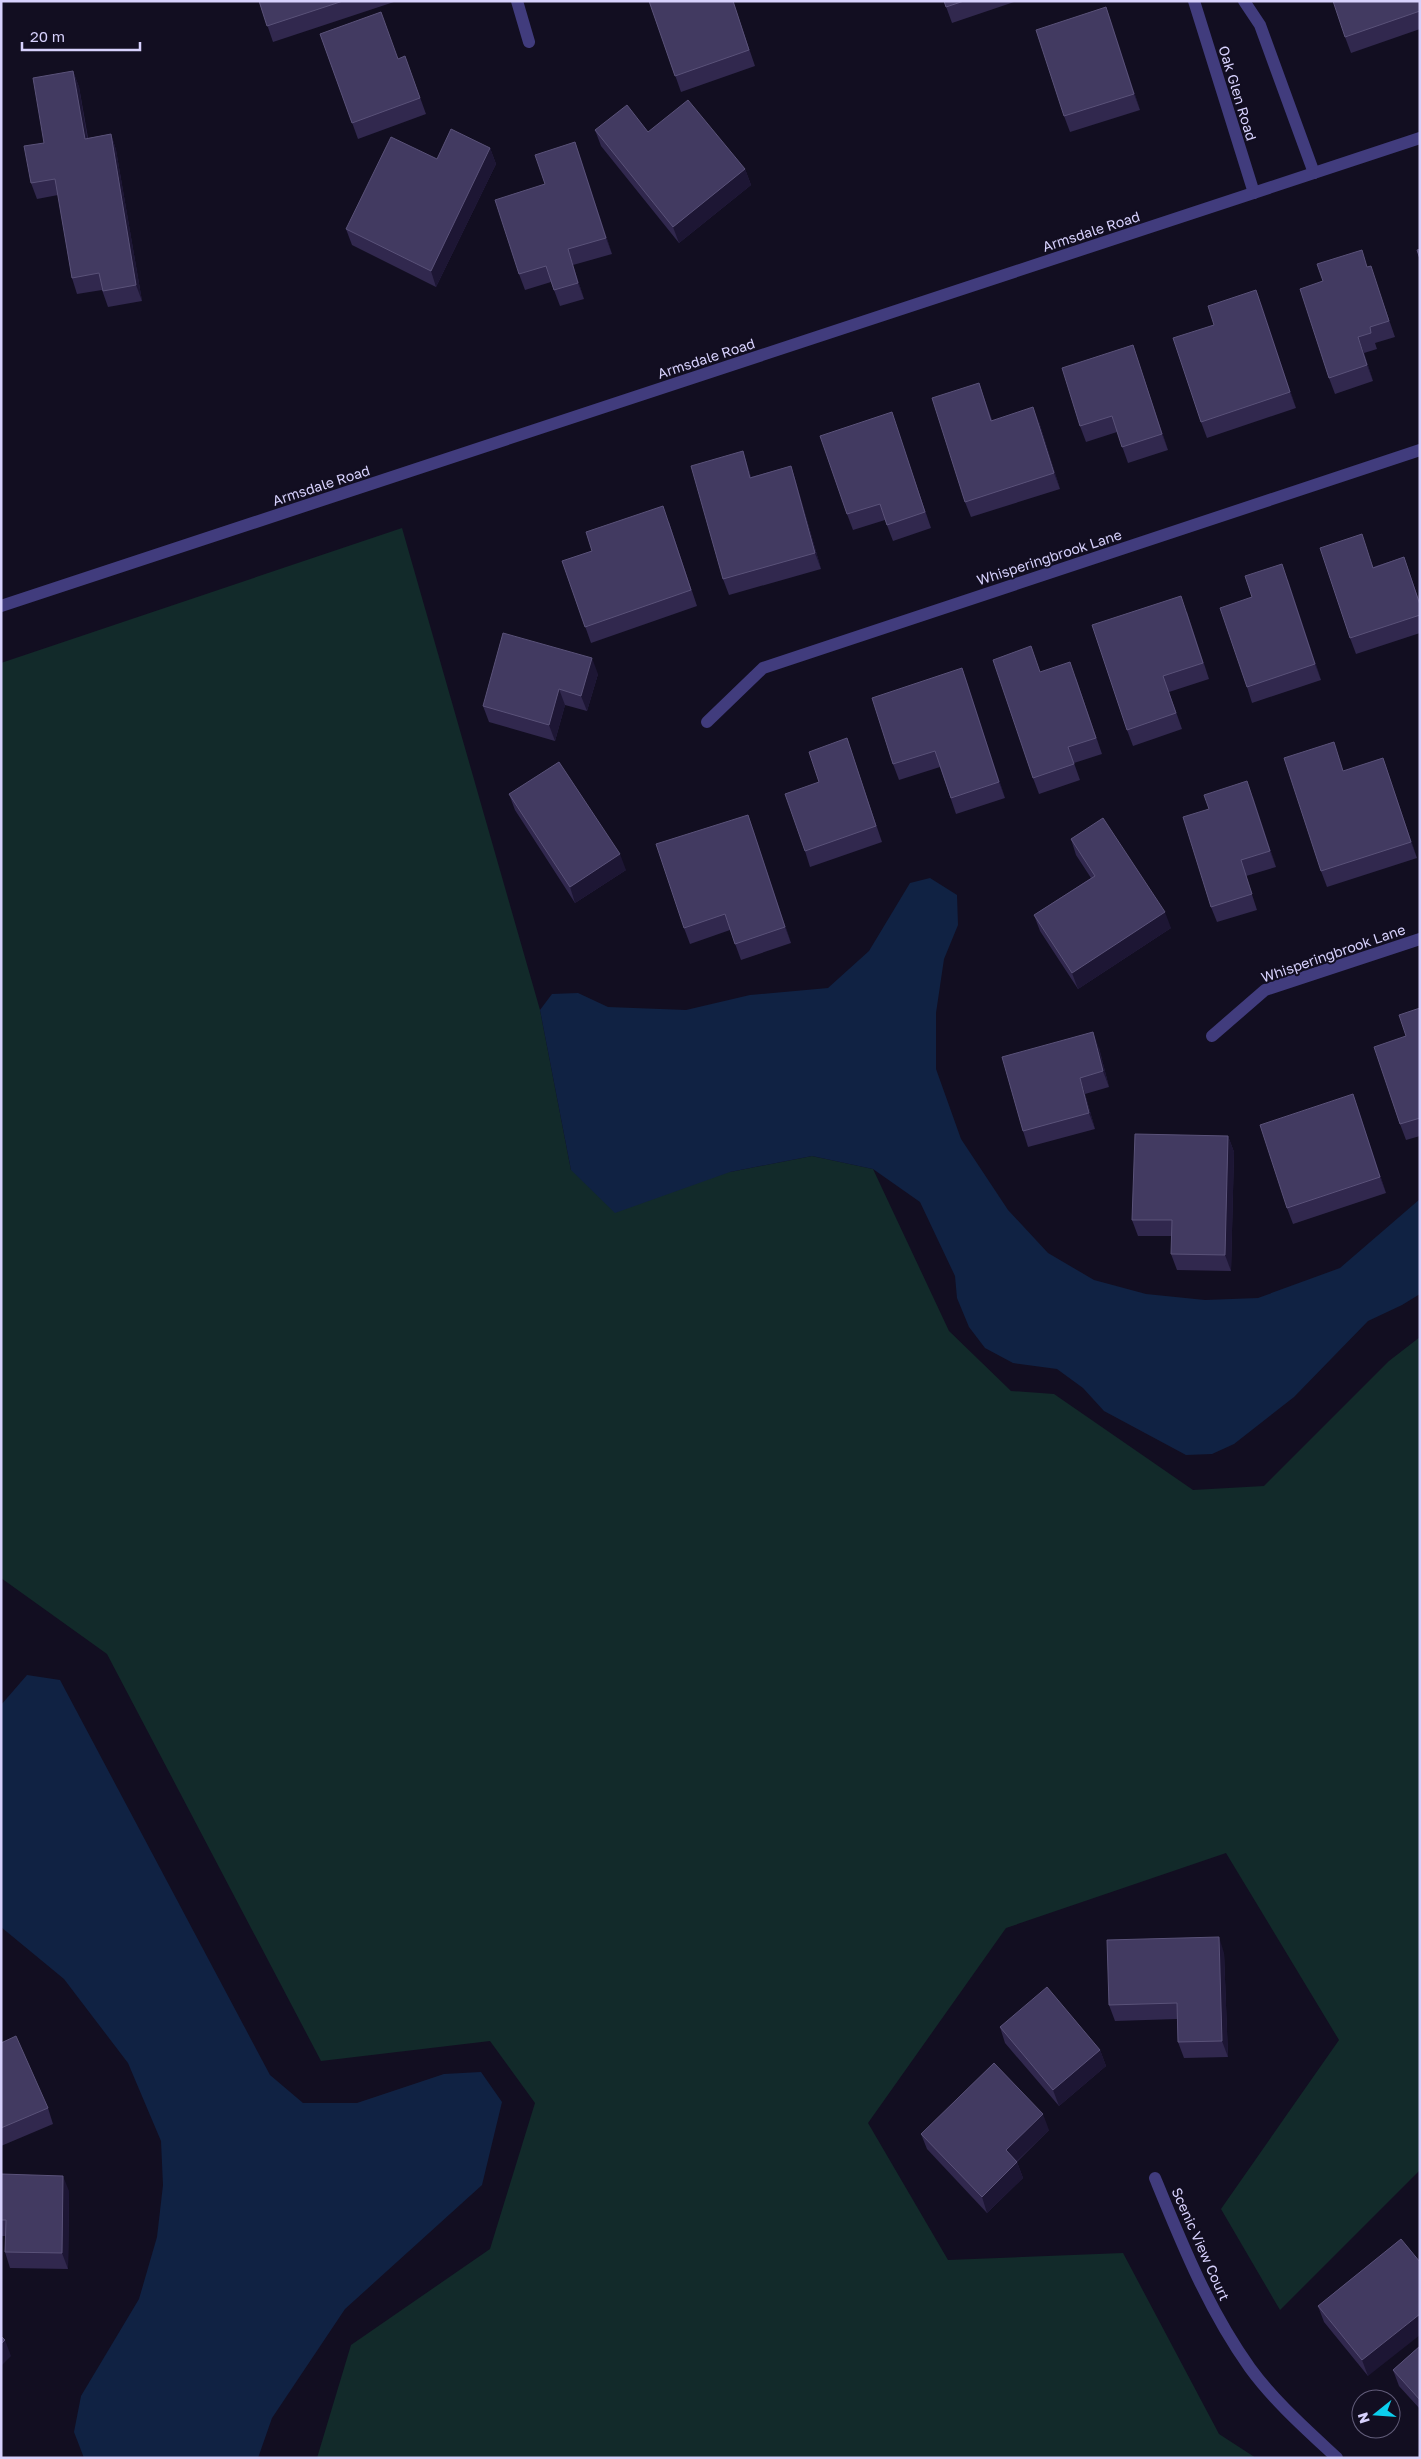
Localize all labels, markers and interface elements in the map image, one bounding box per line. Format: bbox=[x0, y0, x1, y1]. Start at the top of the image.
scale bar bbox=[22, 20, 140, 52]
text: 20 m bbox=[30, 27, 65, 45]
street label: Oak Glen Road bbox=[1215, 43, 1261, 143]
street label: Armsdale Road bbox=[1040, 207, 1142, 255]
street label: Armsdale Road bbox=[655, 334, 757, 382]
street label: Armsdale Road bbox=[270, 461, 372, 509]
street label: Whisperingbrook Lane bbox=[974, 526, 1124, 588]
street label: Whisperingbrook Lane bbox=[1259, 920, 1407, 986]
street label: Scenic View Court bbox=[1168, 2185, 1234, 2303]
north arrow bbox=[1351, 2389, 1401, 2439]
text: N bbox=[1353, 2410, 1373, 2426]

